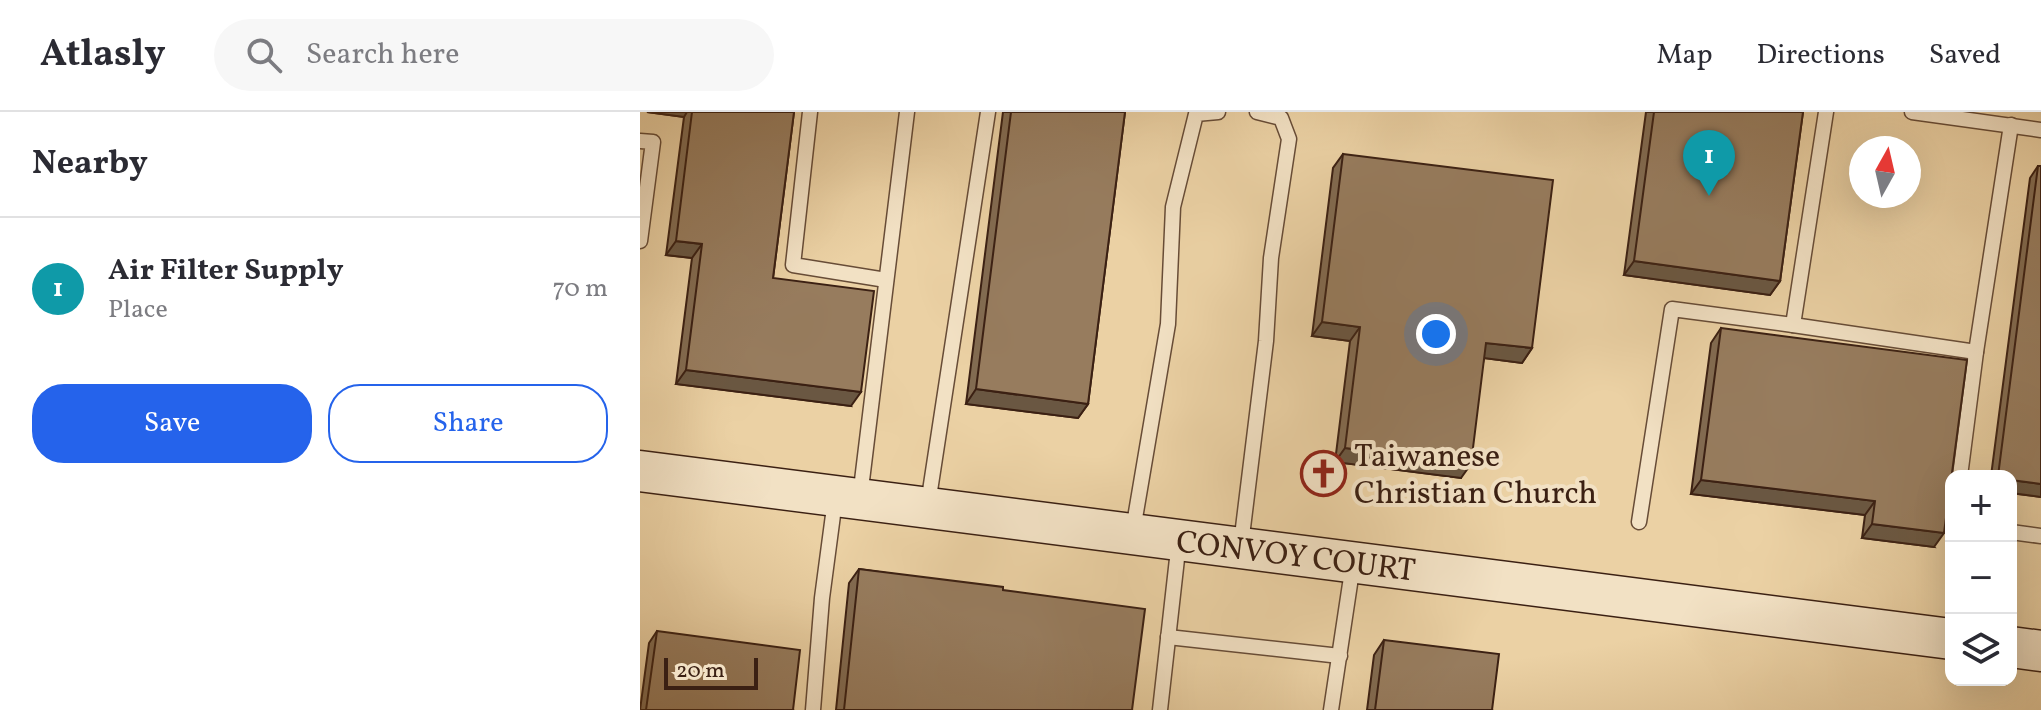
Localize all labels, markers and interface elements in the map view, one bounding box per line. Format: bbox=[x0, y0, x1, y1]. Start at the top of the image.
search box bbox=[214, 19, 774, 91]
text: Atlasly bbox=[40, 29, 166, 82]
icon: search bbox=[242, 33, 286, 77]
text: Search here bbox=[306, 34, 459, 76]
text: Map bbox=[1657, 36, 1713, 75]
text: Directions bbox=[1757, 36, 1885, 75]
text: Saved bbox=[1929, 36, 2001, 75]
pin: 1 bbox=[1683, 130, 1735, 196]
north arrow bbox=[1849, 136, 1921, 208]
text: Nearby bbox=[32, 141, 148, 188]
text: Air Filter Supply bbox=[108, 250, 344, 292]
text: 1 bbox=[53, 271, 63, 307]
text: 70 m bbox=[553, 271, 608, 307]
text: Place bbox=[108, 292, 168, 328]
your location bbox=[1416, 314, 1456, 354]
button: Save bbox=[32, 384, 312, 463]
button: Share bbox=[328, 384, 608, 463]
place label: Taiwanese Christian Church bbox=[1354, 436, 1597, 517]
church icon: Taiwanese Christian Church bbox=[1299, 449, 1347, 497]
map controls bbox=[1945, 470, 2017, 686]
button: + bbox=[1945, 470, 2017, 542]
street label: CONVOY COURT bbox=[1174, 521, 1418, 594]
button: − bbox=[1945, 542, 2017, 614]
button: layers bbox=[1945, 614, 2017, 686]
scale bar bbox=[664, 654, 758, 690]
text: 20 m bbox=[676, 656, 725, 687]

